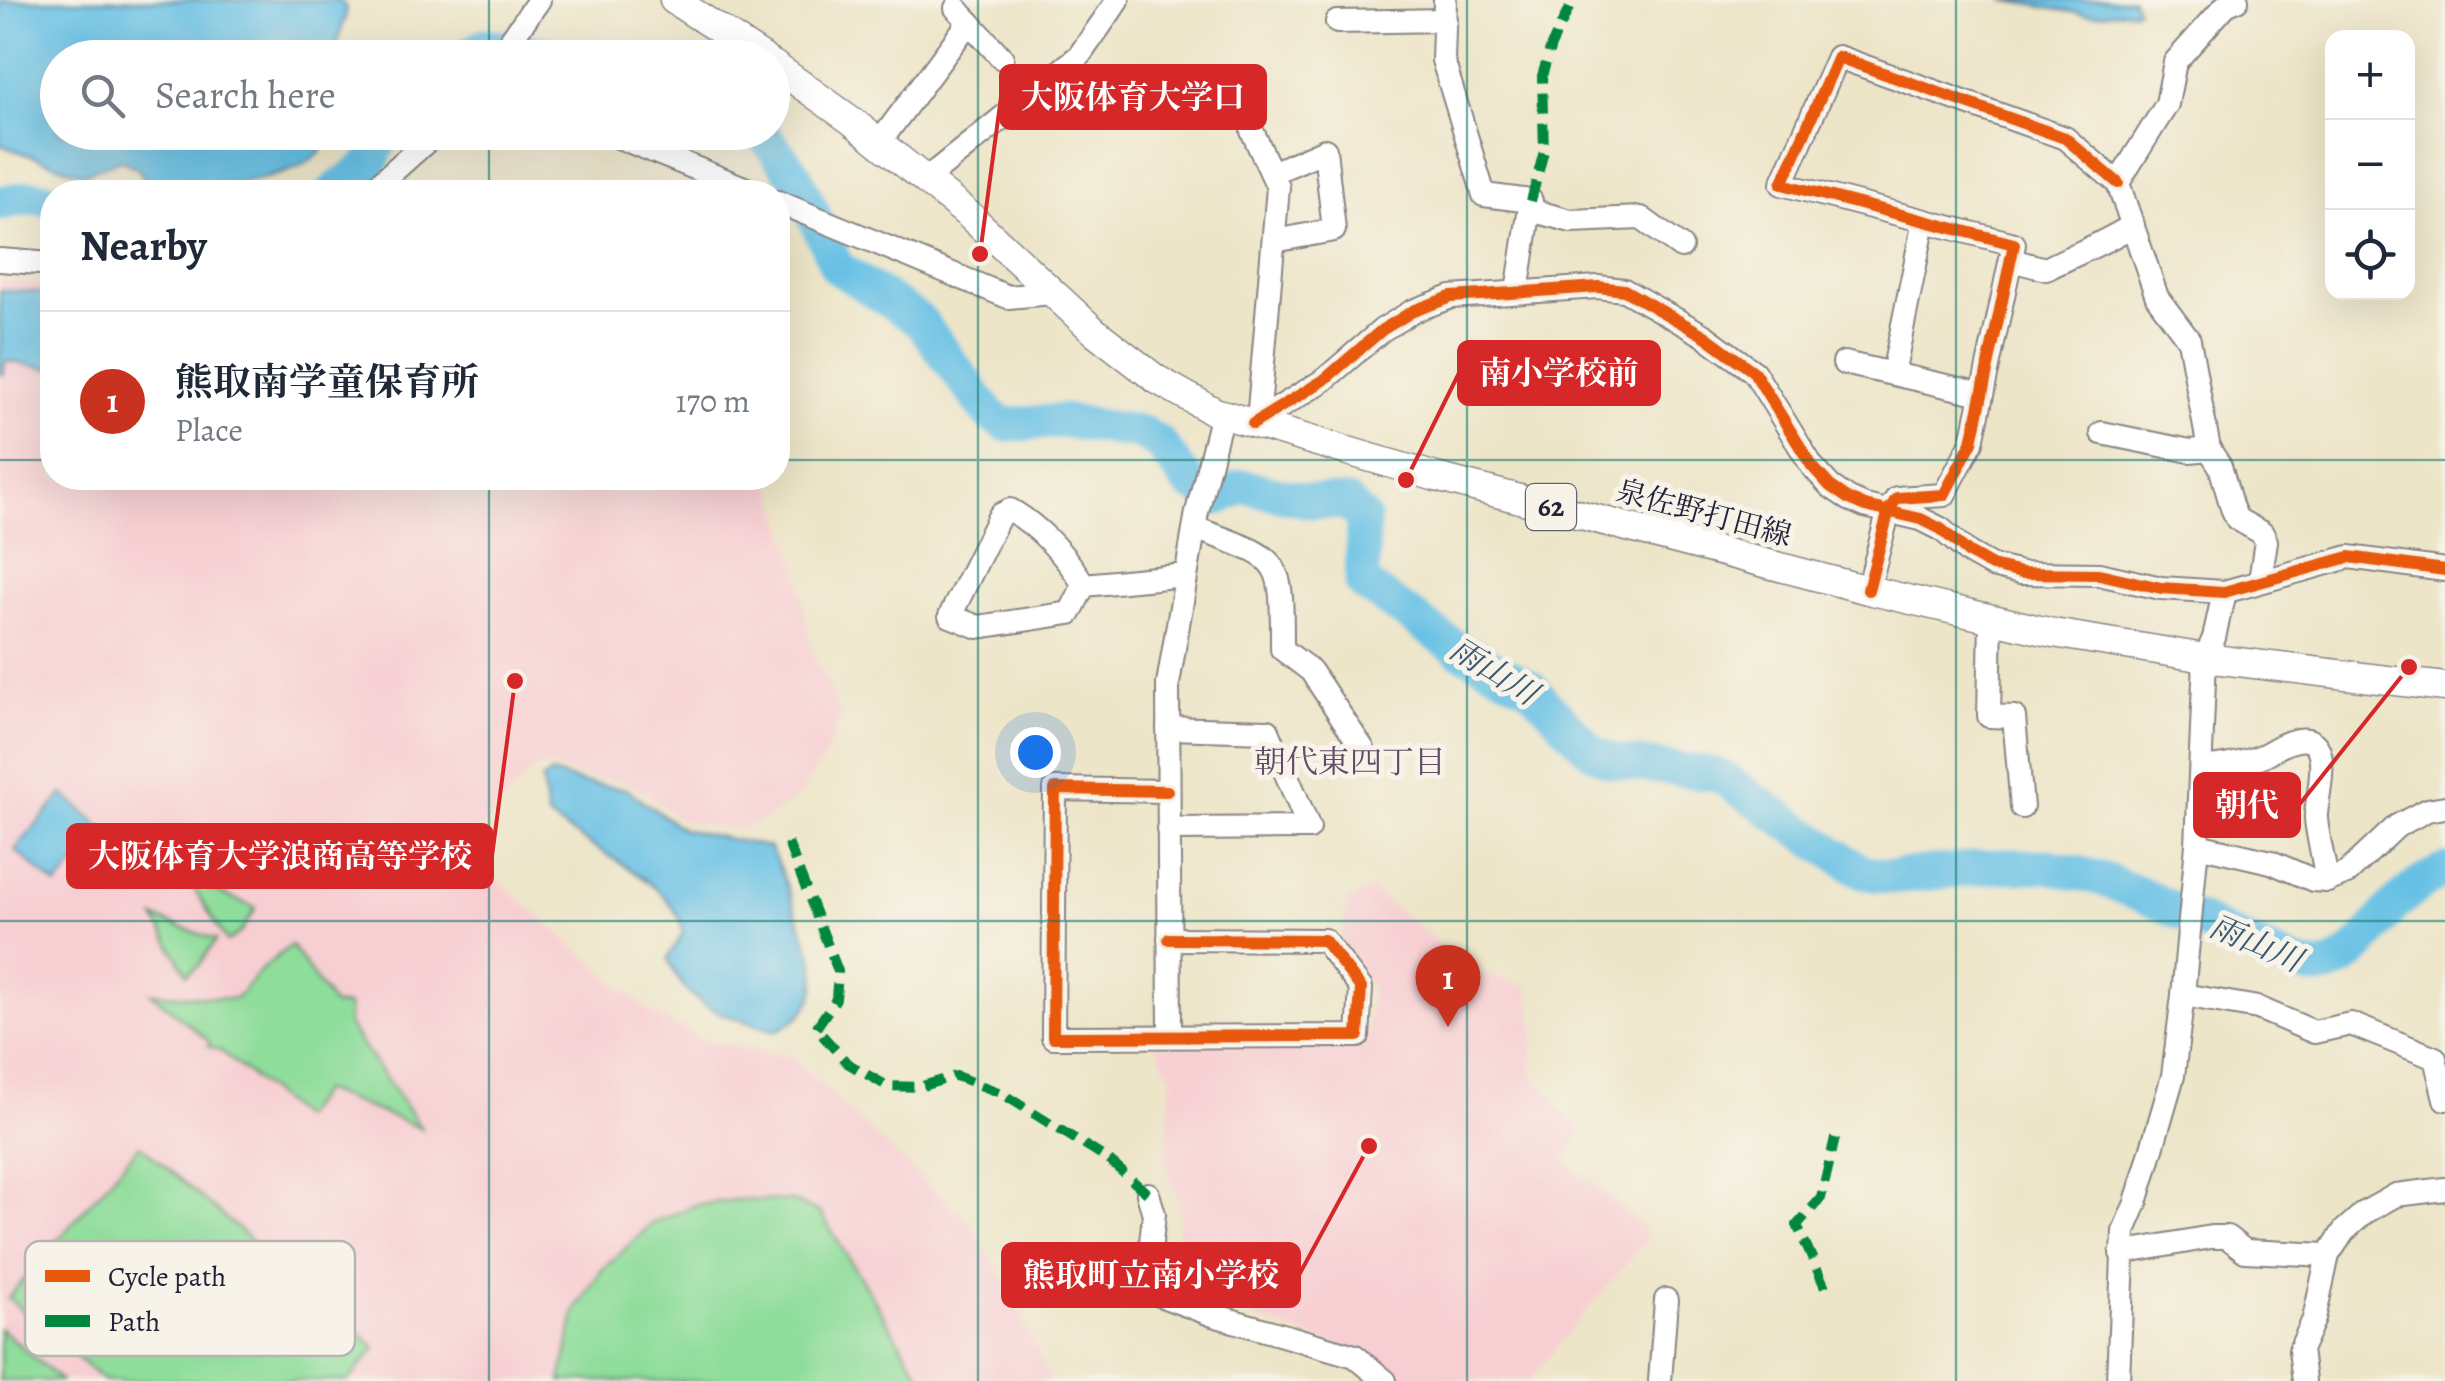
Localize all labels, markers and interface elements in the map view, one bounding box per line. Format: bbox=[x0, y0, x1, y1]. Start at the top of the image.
map controls bbox=[2325, 30, 2415, 300]
button: + bbox=[2325, 30, 2415, 120]
search box bbox=[40, 40, 790, 150]
callout: 大阪体育大学口 bbox=[1001, 66, 1265, 128]
icon: search bbox=[75, 68, 130, 123]
text: Search here bbox=[155, 69, 336, 121]
text: 大阪体育大学口 bbox=[1021, 75, 1245, 119]
button: − bbox=[2325, 120, 2415, 210]
button: locate bbox=[2325, 210, 2415, 300]
text: Nearby bbox=[80, 217, 207, 274]
callout: 南小学校前 bbox=[1459, 342, 1659, 404]
text: 南小学校前 bbox=[1479, 351, 1639, 395]
text: 熊取南学童保育所 bbox=[175, 356, 479, 408]
text: 1 bbox=[107, 379, 118, 423]
text: 170 m bbox=[676, 379, 750, 423]
text: Place bbox=[175, 408, 243, 452]
street label: 泉佐野打田線 bbox=[1612, 470, 1796, 556]
road number: 62 bbox=[1526, 484, 1576, 530]
water label: 雨山川 bbox=[1442, 627, 1549, 717]
your location bbox=[1010, 727, 1061, 778]
district label: 朝代東四丁目 bbox=[1254, 740, 1446, 784]
callout: 朝代 bbox=[2195, 774, 2299, 836]
text: 朝代 bbox=[2215, 783, 2279, 827]
callout: 大阪体育大学浪商高等学校 bbox=[68, 825, 492, 887]
text: 大阪体育大学浪商高等学校 bbox=[88, 834, 472, 878]
water label: 雨山川 bbox=[2203, 904, 2312, 983]
pin: 1 bbox=[1416, 944, 1480, 1027]
legend bbox=[25, 1241, 355, 1356]
callout: 熊取町立南小学校 bbox=[1003, 1244, 1299, 1306]
text: 熊取町立南小学校 bbox=[1023, 1253, 1279, 1297]
text: Cycle path bbox=[108, 1258, 226, 1296]
text: Path bbox=[108, 1303, 160, 1341]

